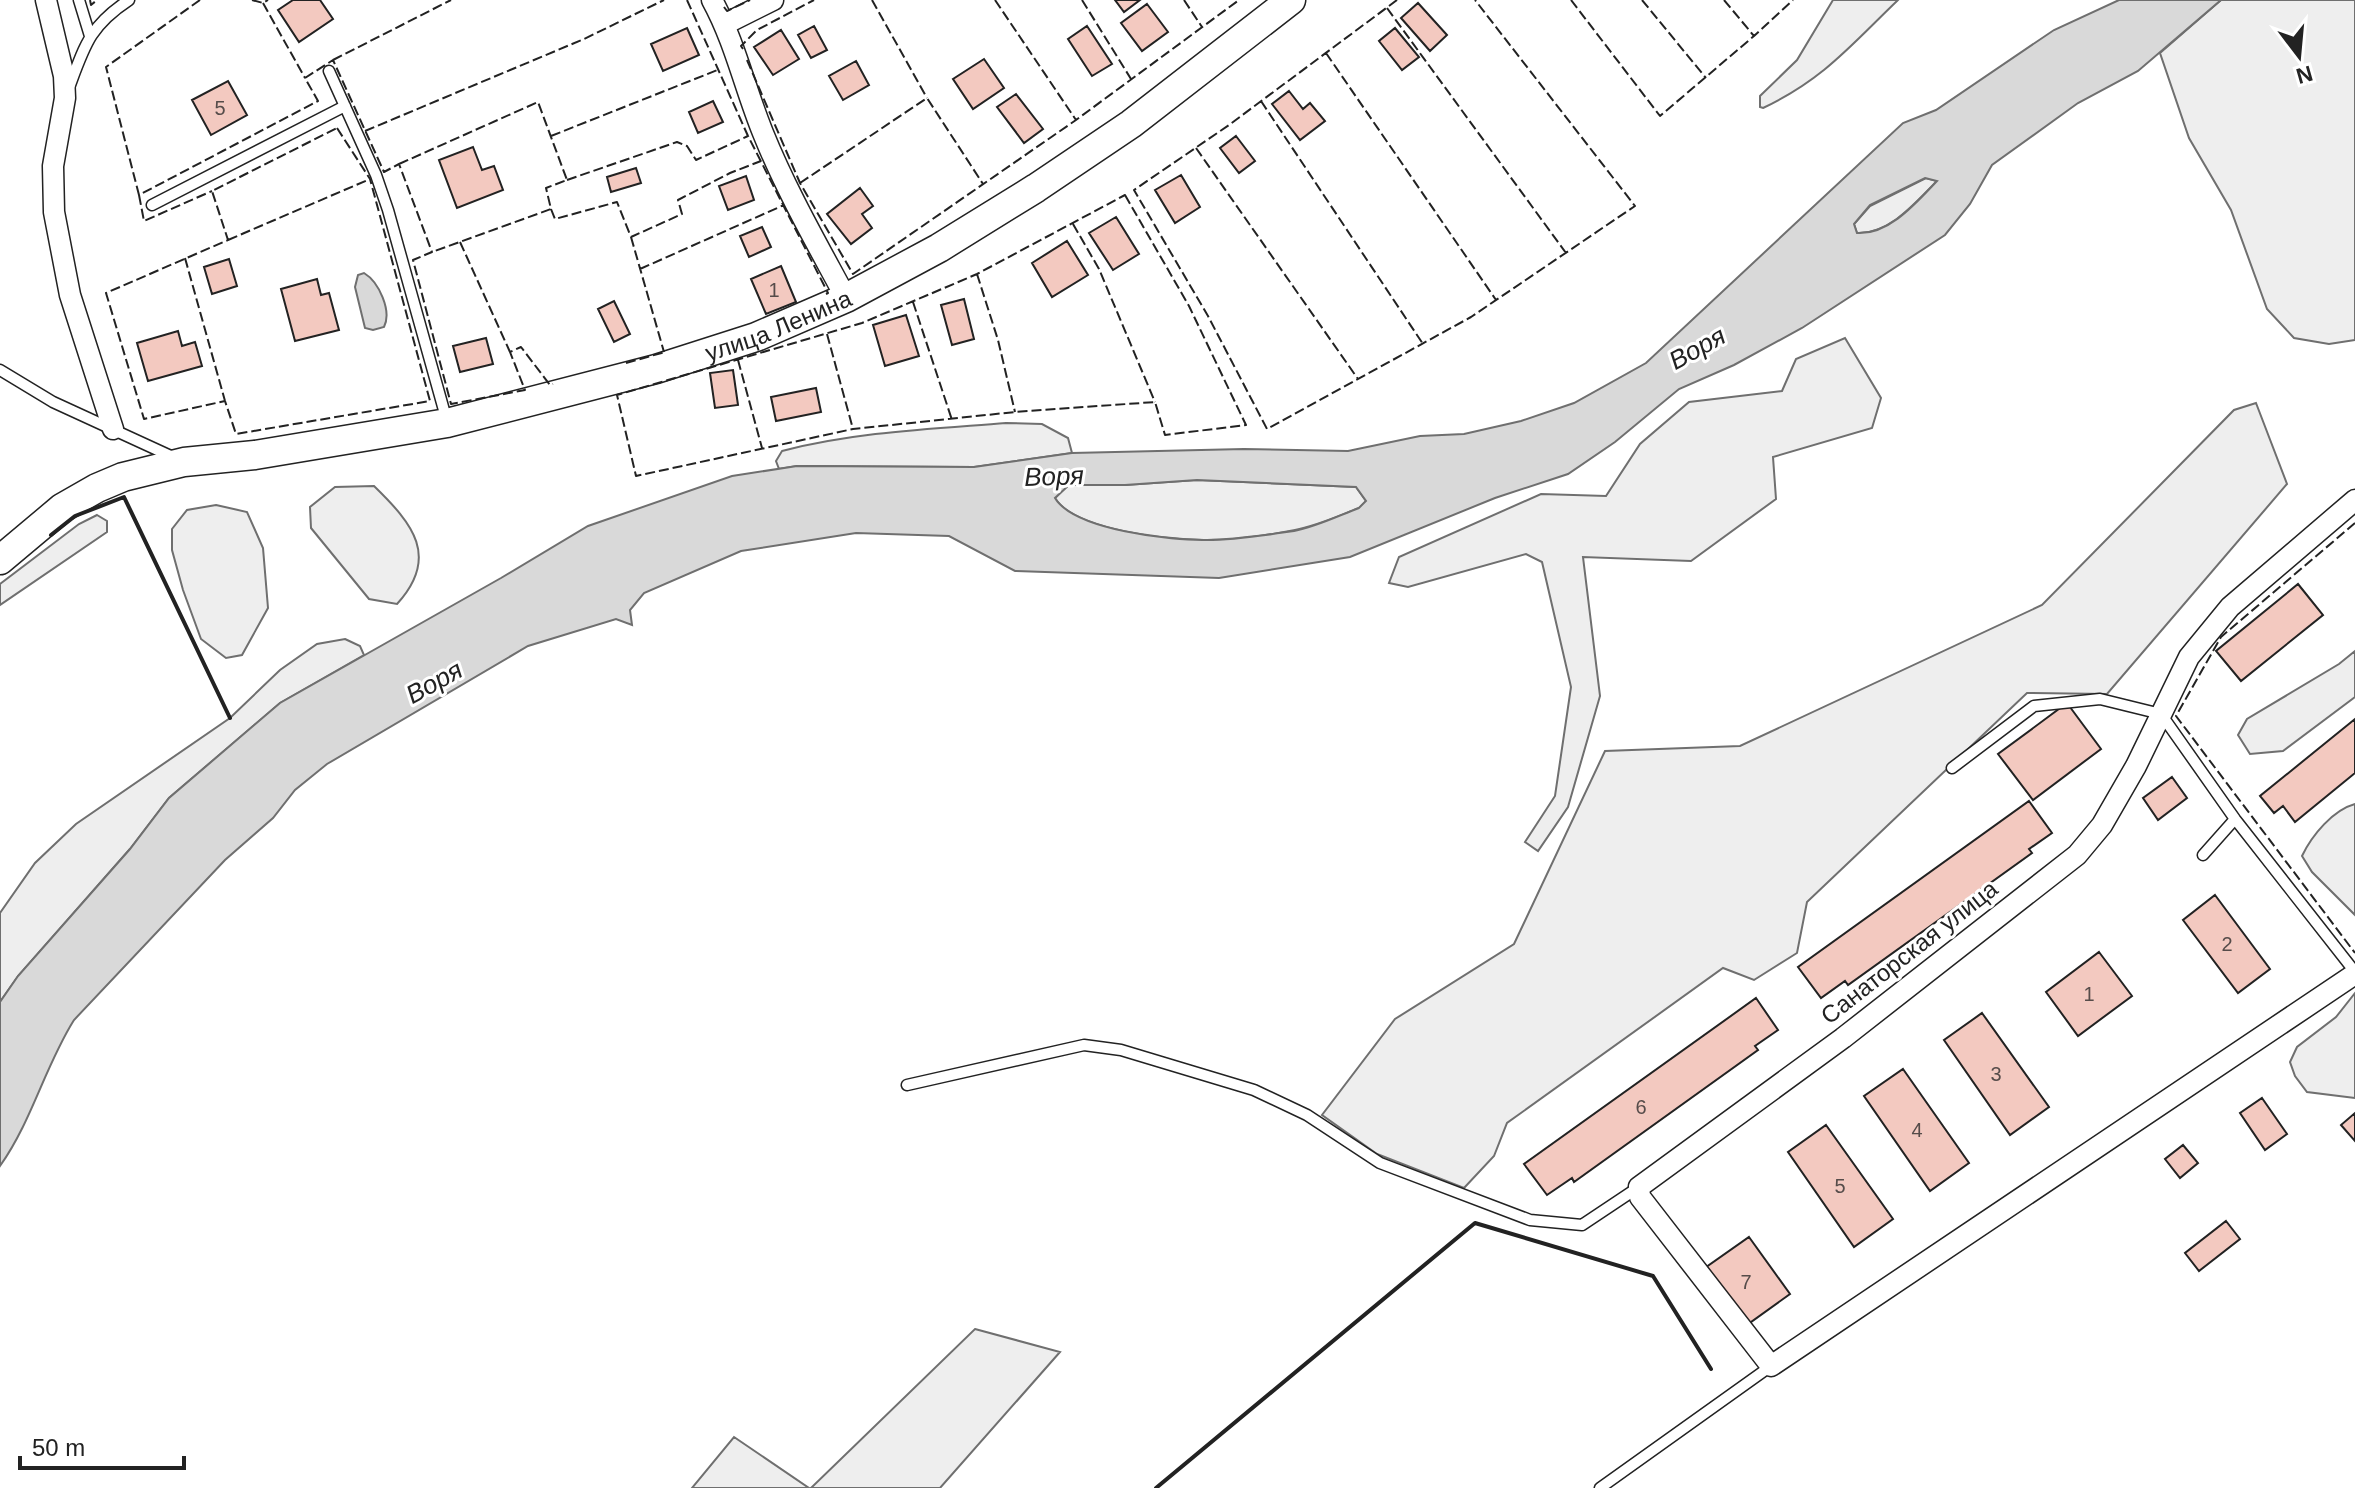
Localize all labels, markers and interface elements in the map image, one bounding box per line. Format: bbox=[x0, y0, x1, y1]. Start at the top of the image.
north arrow bbox=[2259, 16, 2339, 96]
text: N bbox=[2293, 61, 2315, 89]
house number: 5 bbox=[214, 97, 226, 119]
house number: 1 bbox=[768, 279, 780, 301]
street label: улица Ленина bbox=[702, 284, 856, 366]
water label: Воря bbox=[1664, 320, 1731, 376]
water label: Воря bbox=[1024, 460, 1085, 492]
water label: Воря bbox=[401, 654, 468, 710]
street label: Санаторская улица bbox=[1815, 874, 2003, 1029]
house number: 2 bbox=[2221, 933, 2233, 955]
house number: 1 bbox=[2083, 983, 2095, 1005]
house number: 3 bbox=[1990, 1063, 2002, 1085]
house number: 6 bbox=[1635, 1096, 1647, 1118]
house number: 4 bbox=[1911, 1119, 1923, 1141]
house number: 5 bbox=[1834, 1175, 1846, 1197]
house number: 7 bbox=[1740, 1271, 1752, 1293]
scale bar bbox=[20, 1420, 184, 1470]
text: 50 m bbox=[32, 1434, 85, 1461]

